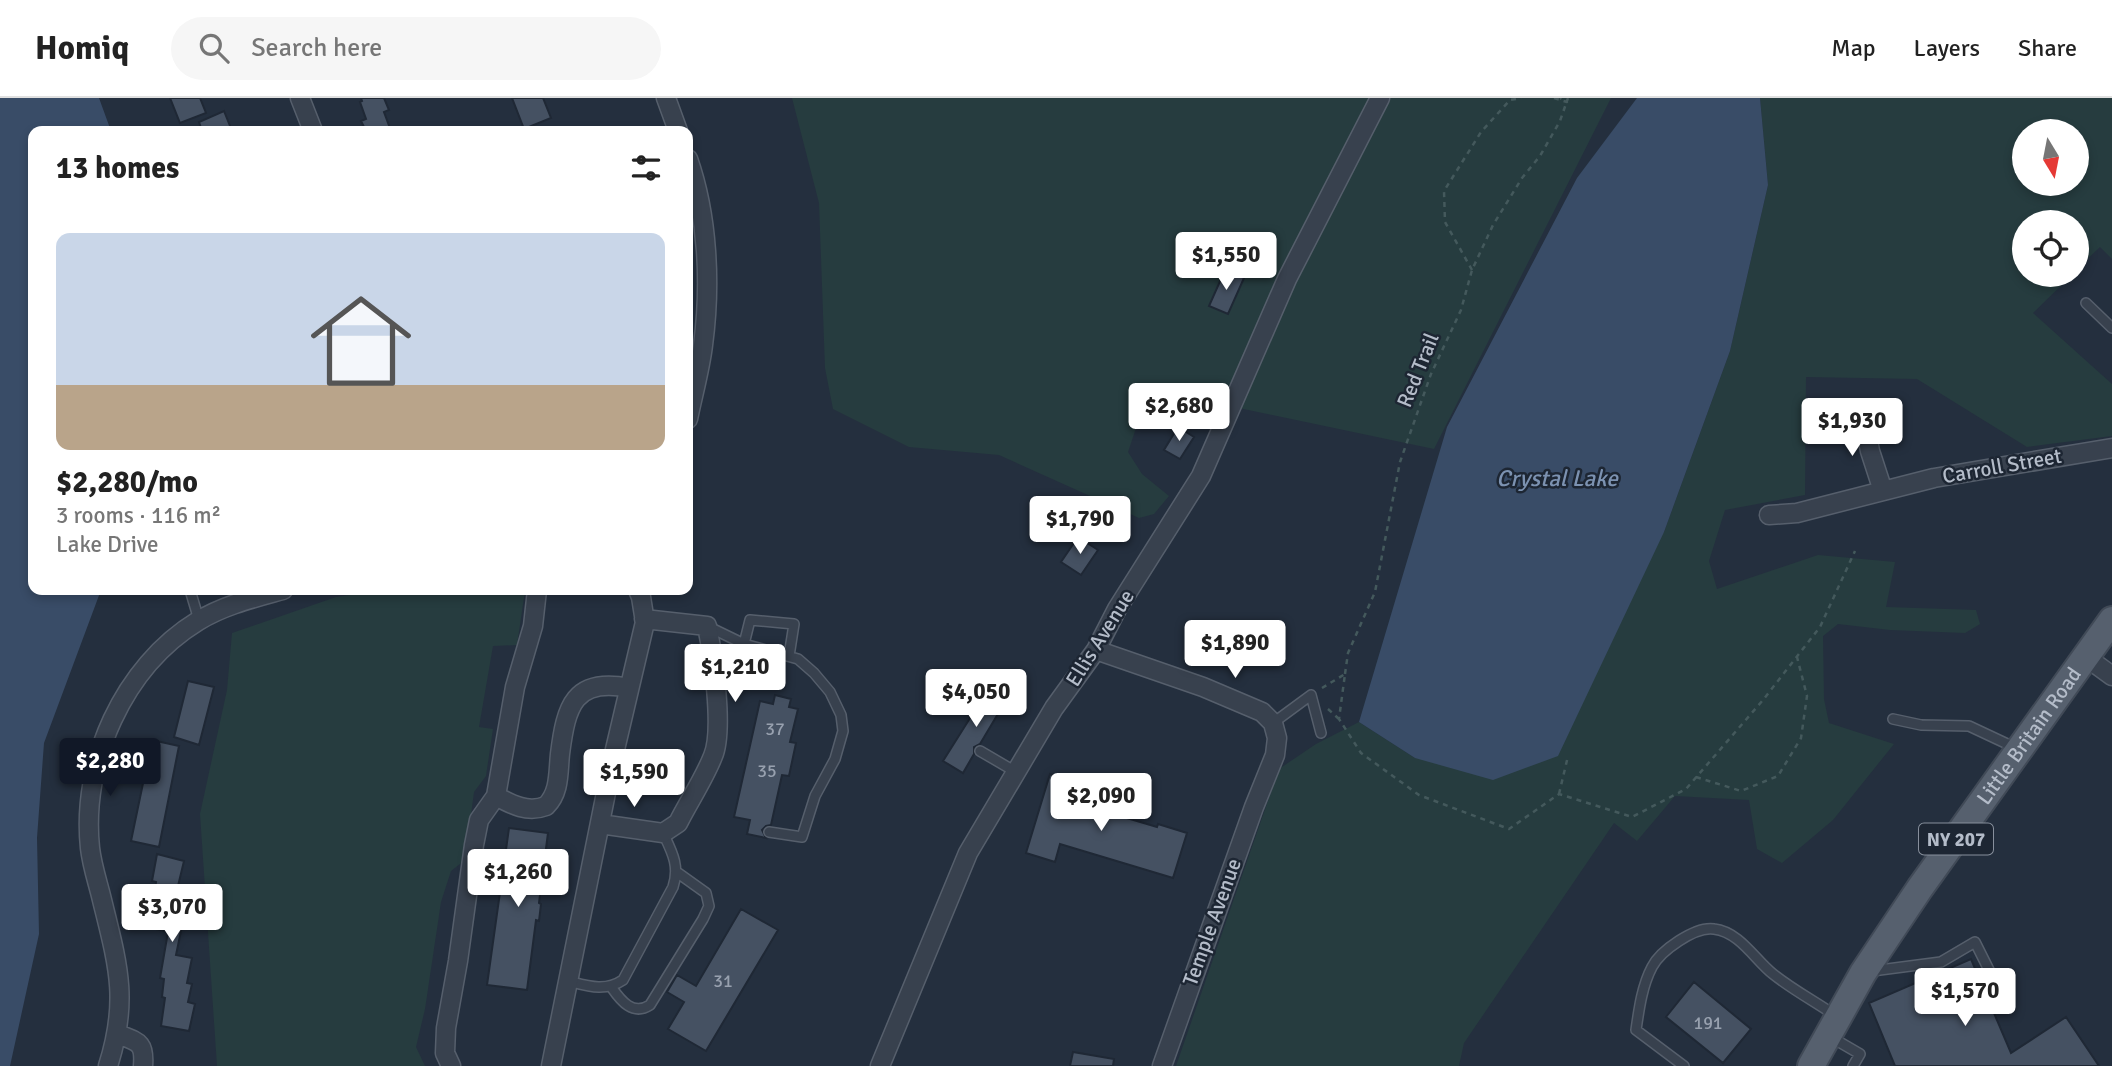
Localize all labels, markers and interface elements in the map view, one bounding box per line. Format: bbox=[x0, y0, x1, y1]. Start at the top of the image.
search box bbox=[171, 17, 661, 80]
text: Homiq bbox=[35, 28, 129, 69]
icon: search bbox=[195, 29, 233, 67]
text: Search here bbox=[251, 32, 382, 64]
text: Map bbox=[1831, 33, 1876, 63]
text: Layers bbox=[1914, 33, 1980, 63]
text: Share bbox=[2018, 33, 2077, 63]
north arrow bbox=[2012, 119, 2090, 196]
map controls bbox=[2012, 119, 2089, 287]
icon: filters bbox=[627, 149, 665, 187]
text: 13 homes bbox=[56, 150, 179, 187]
button: locate bbox=[2012, 210, 2089, 287]
pin: $1,550 bbox=[1169, 232, 1283, 292]
text: $1,550 bbox=[1192, 240, 1260, 269]
icon: home bbox=[298, 278, 424, 404]
street label: Red Trail bbox=[1391, 329, 1445, 411]
pin: $2,680 bbox=[1122, 384, 1236, 443]
text: $2,680 bbox=[1145, 391, 1213, 420]
pin: $1,930 bbox=[1795, 398, 1909, 458]
text: $1,930 bbox=[1818, 406, 1886, 435]
street label: Carroll Street bbox=[1940, 443, 2064, 489]
text: $2,280/mo bbox=[56, 464, 198, 501]
water label: Crystal Lake bbox=[1496, 464, 1619, 493]
pin: $1,790 bbox=[1023, 496, 1137, 556]
text: 3 rooms · 116 m² bbox=[56, 501, 221, 530]
text: $1,790 bbox=[1046, 504, 1114, 533]
text: Lake Drive bbox=[56, 530, 159, 559]
street label: Ellis Avenue bbox=[1060, 585, 1140, 691]
pin: $1,890 bbox=[1178, 620, 1292, 680]
text: $1,890 bbox=[1201, 628, 1269, 657]
pin: $1,210 bbox=[678, 644, 792, 704]
text: $1,210 bbox=[701, 652, 769, 681]
street label: Little Britain Road bbox=[1971, 662, 2087, 810]
pin: $4,050 bbox=[919, 670, 1033, 729]
text: $4,050 bbox=[942, 677, 1010, 706]
house number: 37 bbox=[765, 718, 785, 740]
pin: $2,280 bbox=[53, 738, 167, 798]
text: $2,280 bbox=[76, 746, 144, 775]
pin: $1,590 bbox=[577, 750, 691, 809]
text: $1,590 bbox=[600, 757, 668, 786]
house number: 35 bbox=[757, 760, 777, 782]
pin: $2,090 bbox=[1044, 774, 1158, 833]
text: $2,090 bbox=[1067, 781, 1135, 810]
road number: NY 207 bbox=[1919, 824, 1993, 854]
pin: $1,260 bbox=[461, 850, 575, 909]
street label: Temple Avenue bbox=[1177, 855, 1247, 989]
text: $1,260 bbox=[484, 857, 552, 886]
pin: $3,070 bbox=[115, 884, 229, 944]
text: $3,070 bbox=[138, 892, 206, 921]
pin: $1,570 bbox=[1908, 968, 2022, 1028]
house number: 31 bbox=[713, 970, 733, 992]
text: $1,570 bbox=[1931, 976, 1999, 1005]
house number: 191 bbox=[1693, 1012, 1723, 1034]

